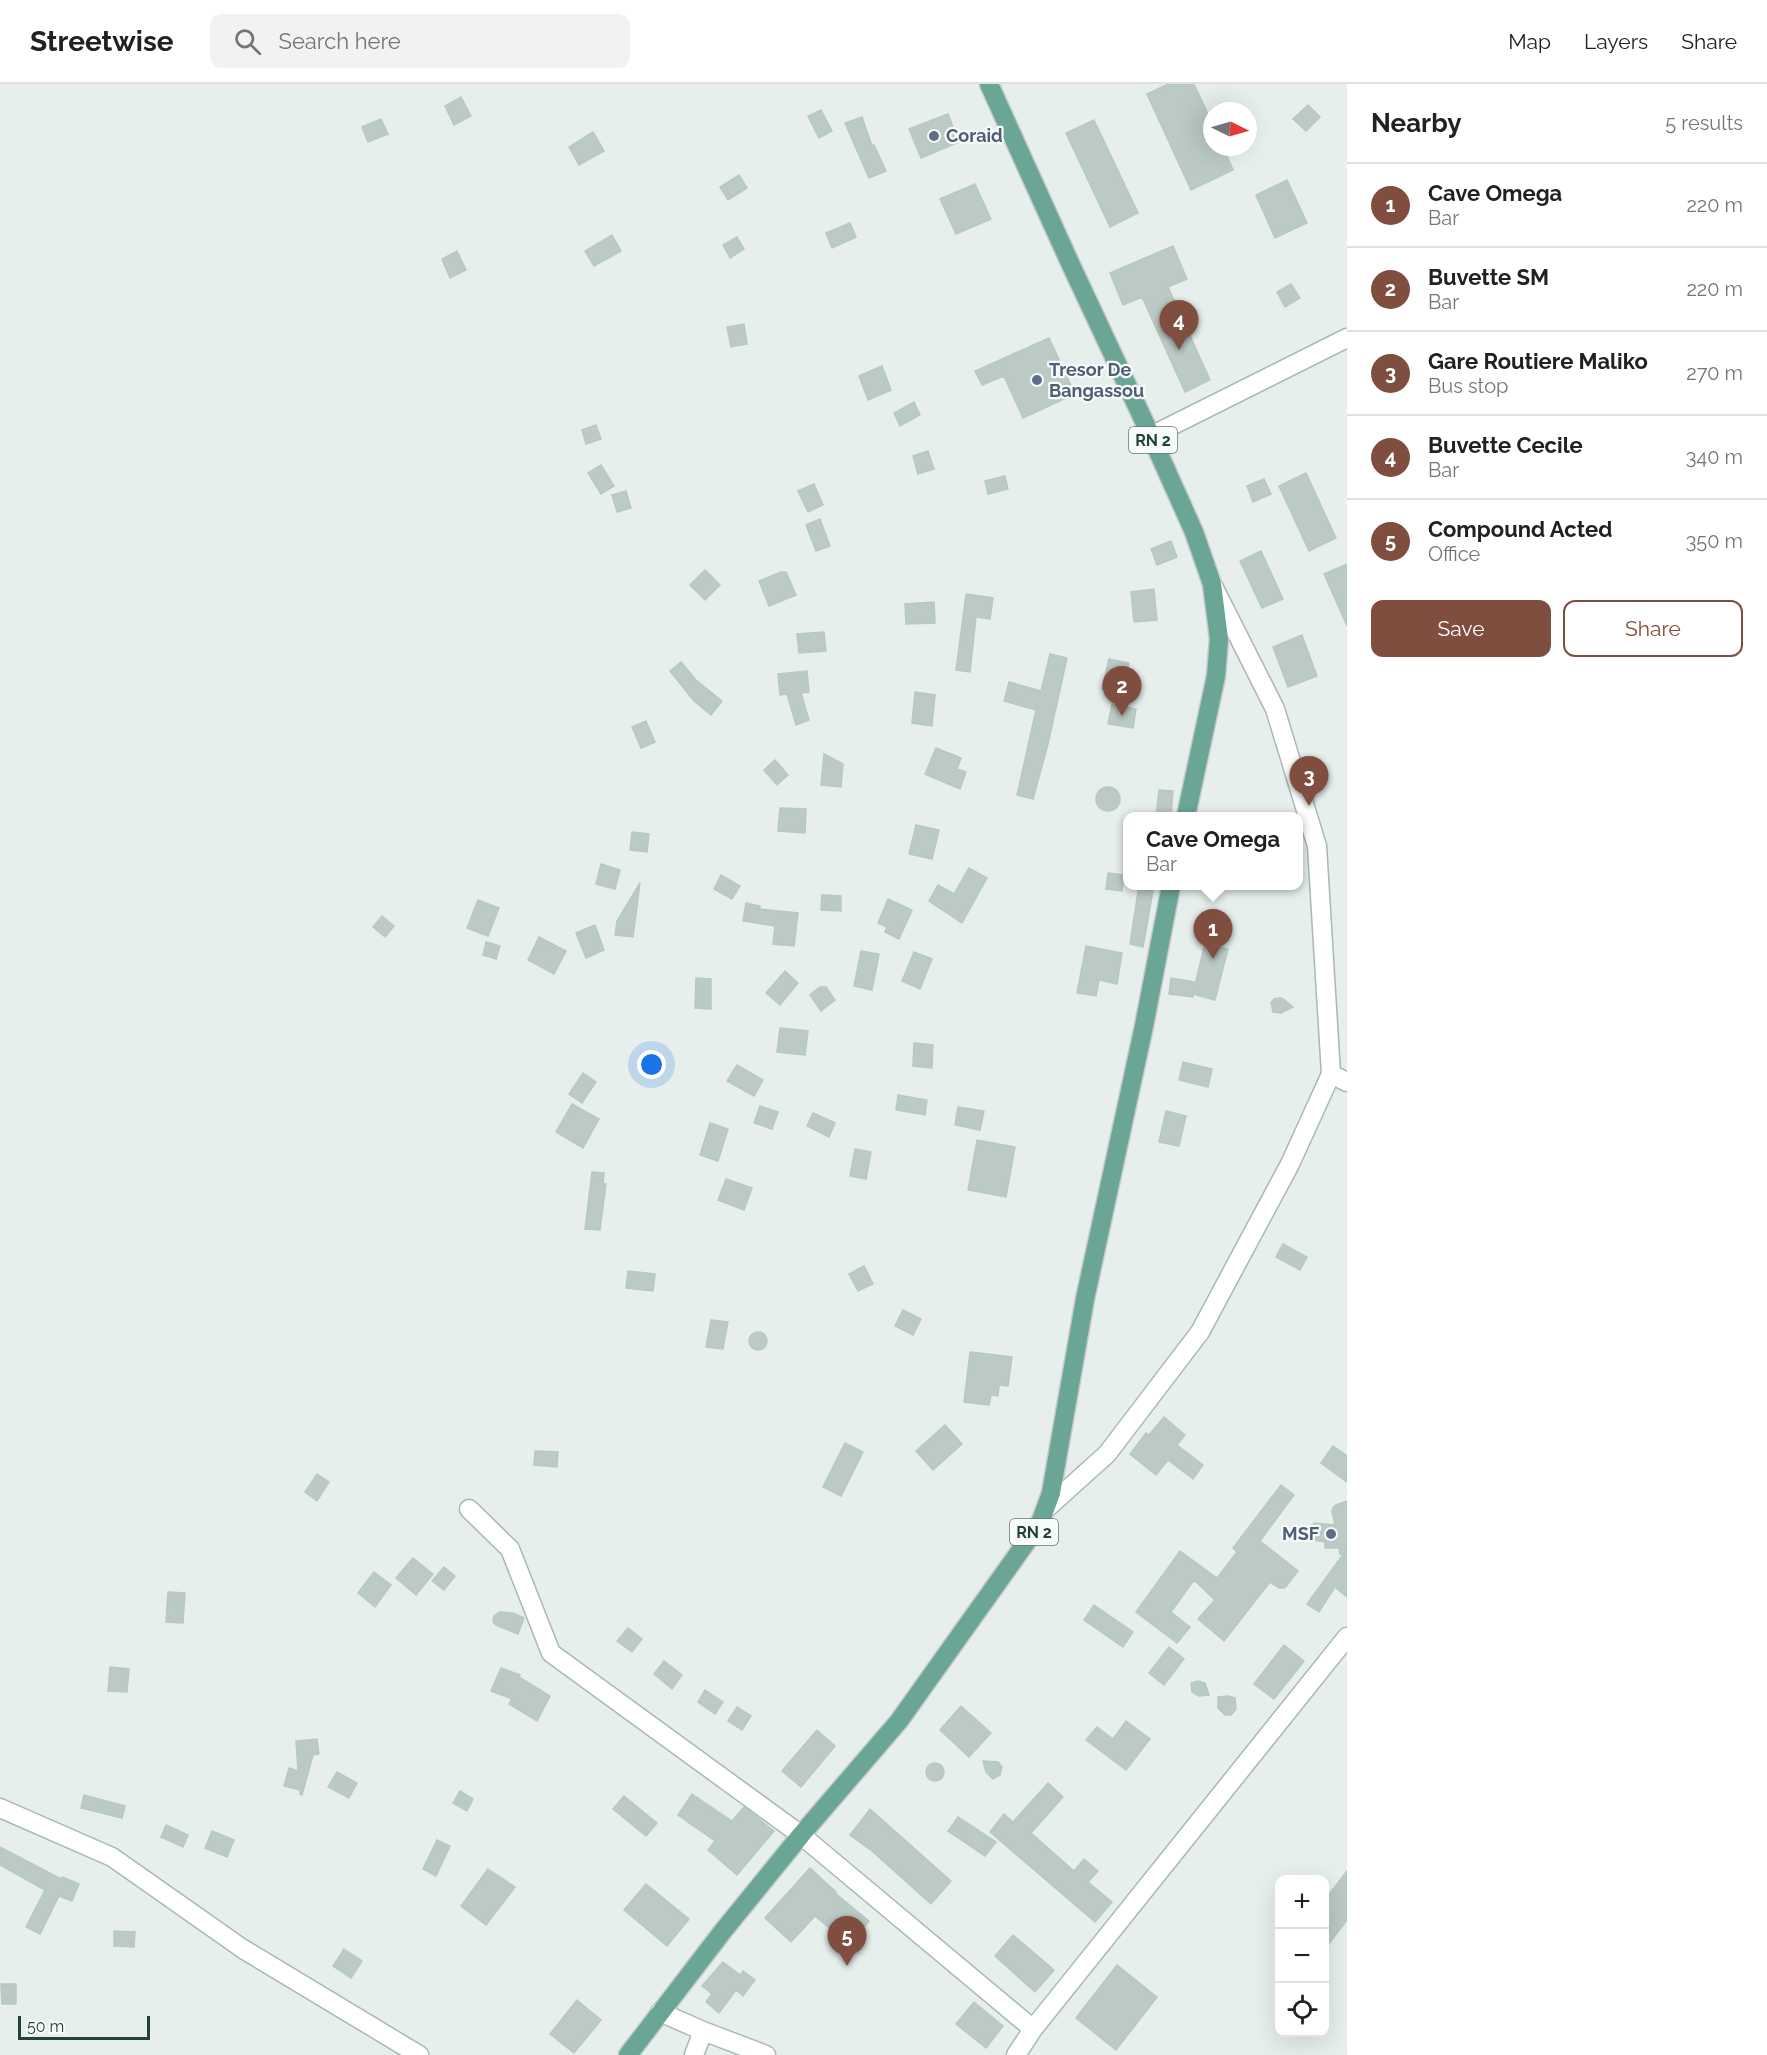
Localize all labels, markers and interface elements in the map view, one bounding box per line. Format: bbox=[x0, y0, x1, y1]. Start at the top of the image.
search box bbox=[210, 14, 630, 68]
text: Streetwise bbox=[30, 25, 174, 58]
icon: search bbox=[231, 25, 264, 58]
text: Search here bbox=[279, 28, 401, 54]
text: Map bbox=[1508, 29, 1551, 54]
text: Layers bbox=[1584, 29, 1648, 54]
text: Share bbox=[1681, 29, 1737, 54]
north arrow bbox=[1203, 102, 1257, 156]
text: Nearby bbox=[1371, 108, 1461, 138]
text: 5 results bbox=[1665, 111, 1743, 135]
place label: Coraid bbox=[946, 125, 1003, 146]
marker: Coraid bbox=[927, 129, 941, 143]
text: Cave Omega bbox=[1428, 180, 1562, 206]
text: 1 bbox=[1386, 193, 1395, 217]
text: 220 m bbox=[1686, 193, 1743, 217]
text: Bar bbox=[1428, 206, 1459, 230]
text: Buvette SM bbox=[1428, 264, 1549, 290]
text: 2 bbox=[1385, 277, 1396, 301]
text: 220 m bbox=[1686, 277, 1743, 301]
text: Bar bbox=[1428, 290, 1459, 314]
pin: 4 bbox=[1160, 300, 1198, 350]
text: Gare Routiere Maliko bbox=[1428, 348, 1648, 374]
place label: Tresor De Bangassou bbox=[1049, 359, 1144, 401]
text: 3 bbox=[1385, 361, 1396, 385]
text: 270 m bbox=[1686, 361, 1743, 385]
marker: Tresor De Bangassou bbox=[1030, 373, 1044, 387]
text: Bus stop bbox=[1428, 374, 1508, 398]
road number: RN 2 bbox=[1129, 427, 1177, 453]
text: Buvette Cecile bbox=[1428, 432, 1583, 458]
text: 4 bbox=[1385, 445, 1396, 469]
text: 340 m bbox=[1686, 445, 1743, 469]
text: Bar bbox=[1428, 458, 1459, 482]
text: Compound Acted bbox=[1428, 516, 1612, 542]
text: 5 bbox=[1385, 529, 1396, 553]
text: 350 m bbox=[1686, 529, 1743, 553]
text: Office bbox=[1428, 542, 1480, 566]
button: Save bbox=[1371, 600, 1551, 657]
button: Share bbox=[1563, 600, 1743, 657]
pin: 2 bbox=[1102, 666, 1142, 716]
pin: 3 bbox=[1290, 756, 1328, 806]
popup bbox=[1123, 812, 1303, 890]
text: Cave Omega bbox=[1146, 826, 1280, 852]
text: Bar bbox=[1146, 852, 1177, 876]
pin: 1 bbox=[1194, 910, 1232, 959]
your location bbox=[637, 1050, 666, 1079]
road number: RN 2 bbox=[1010, 1519, 1058, 1545]
place label: MSF bbox=[1282, 1523, 1319, 1544]
marker: MSF bbox=[1324, 1527, 1338, 1541]
map controls bbox=[1275, 1875, 1329, 2037]
button: + bbox=[1275, 1875, 1329, 1929]
pin: 5 bbox=[828, 1916, 866, 1966]
button: − bbox=[1275, 1929, 1329, 1983]
button: locate bbox=[1275, 1983, 1329, 2037]
scale bar bbox=[18, 2013, 150, 2040]
text: 50 m bbox=[27, 2017, 64, 2036]

